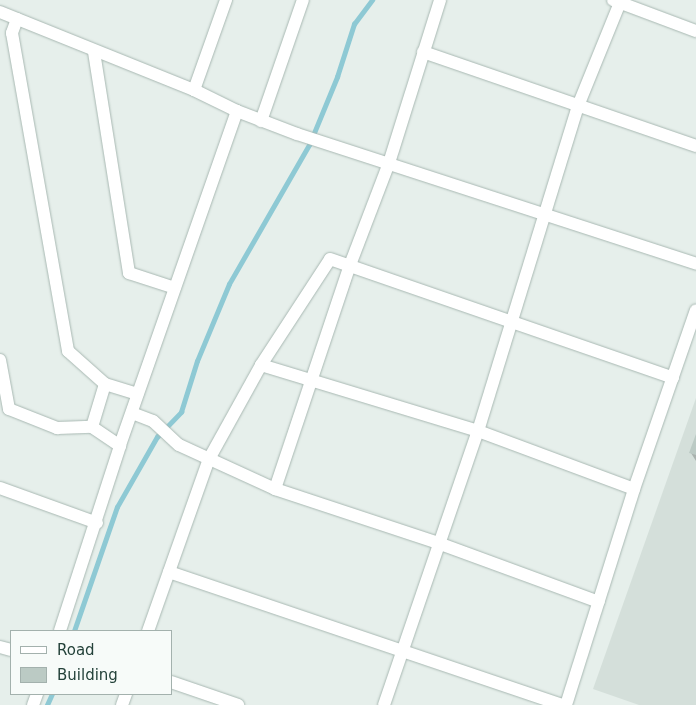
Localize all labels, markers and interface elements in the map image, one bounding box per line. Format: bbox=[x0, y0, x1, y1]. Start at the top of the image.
legend bbox=[10, 630, 172, 695]
text: Road bbox=[57, 641, 95, 659]
text: Building bbox=[57, 666, 118, 684]

